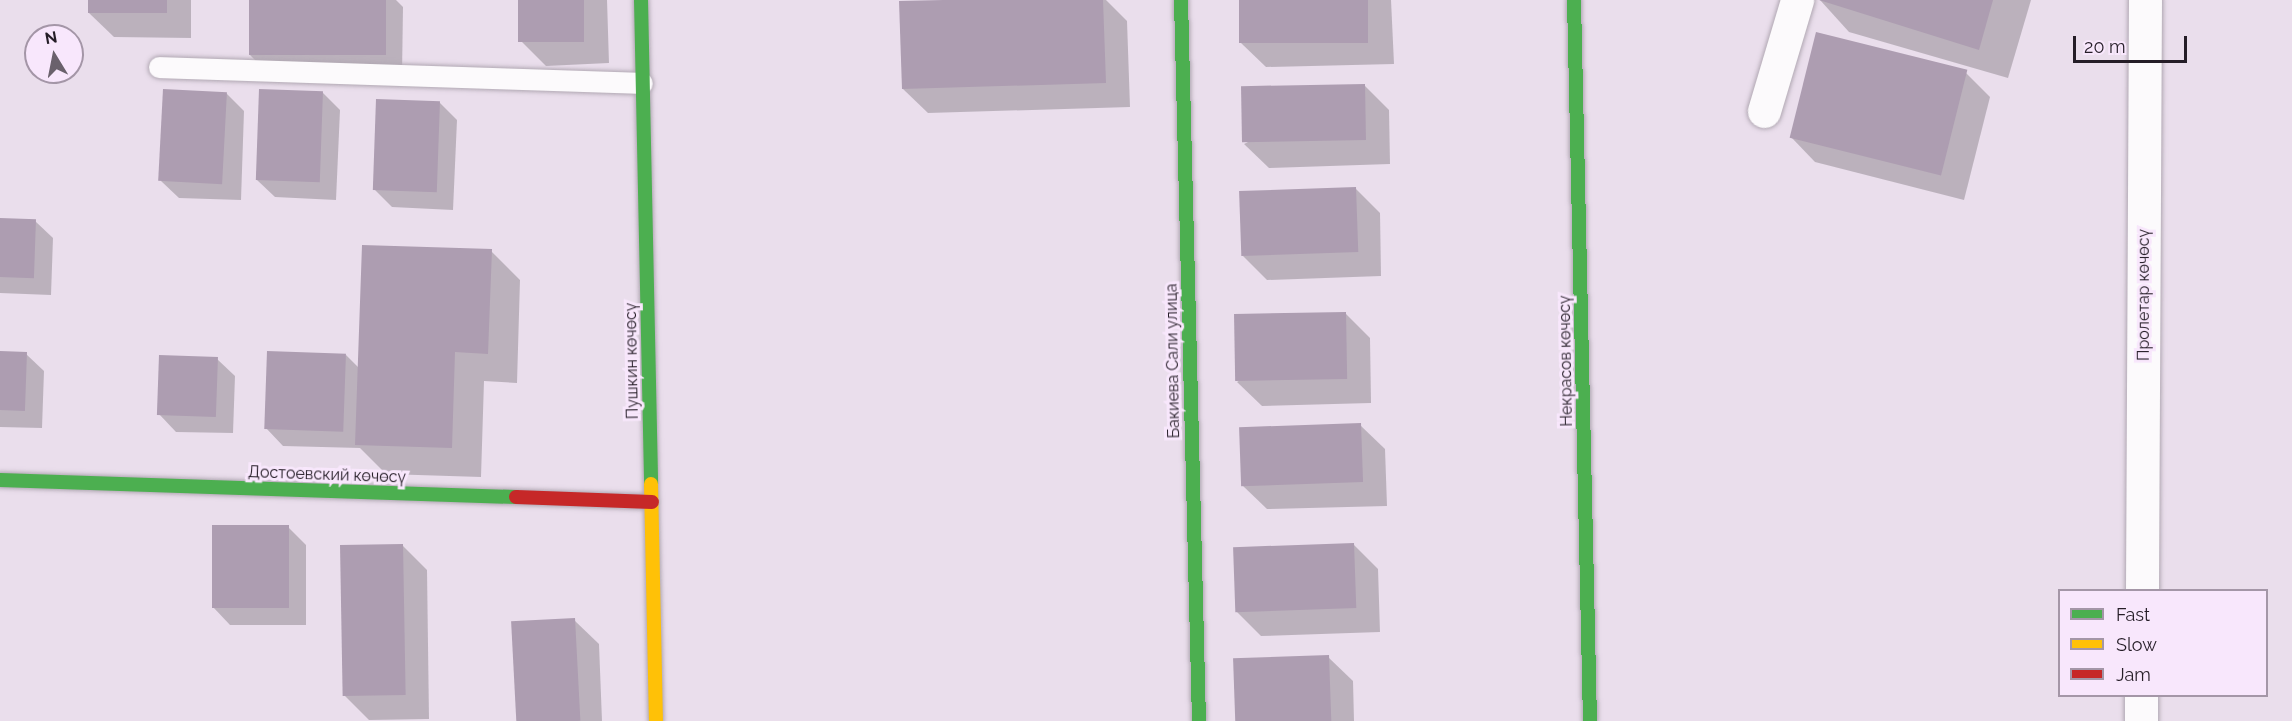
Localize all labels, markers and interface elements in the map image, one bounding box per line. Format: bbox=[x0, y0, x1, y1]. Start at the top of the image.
north arrow bbox=[24, 24, 84, 84]
scale bar bbox=[2076, 24, 2190, 62]
text: N bbox=[43, 27, 59, 48]
text: 20 m bbox=[2084, 36, 2126, 57]
street label: Пролетар көчөсү bbox=[2134, 229, 2154, 361]
street label: Бакиева Сали улица bbox=[1162, 283, 1184, 439]
street label: Некрасов көчөсү bbox=[1555, 295, 1577, 427]
street label: Пушкин көчөсү bbox=[621, 303, 643, 419]
street label: Достоевский көчөсү bbox=[248, 463, 406, 487]
legend bbox=[2058, 589, 2268, 697]
text: Fast bbox=[2116, 604, 2150, 625]
text: Slow bbox=[2116, 634, 2157, 655]
text: Jam bbox=[2116, 664, 2151, 685]

